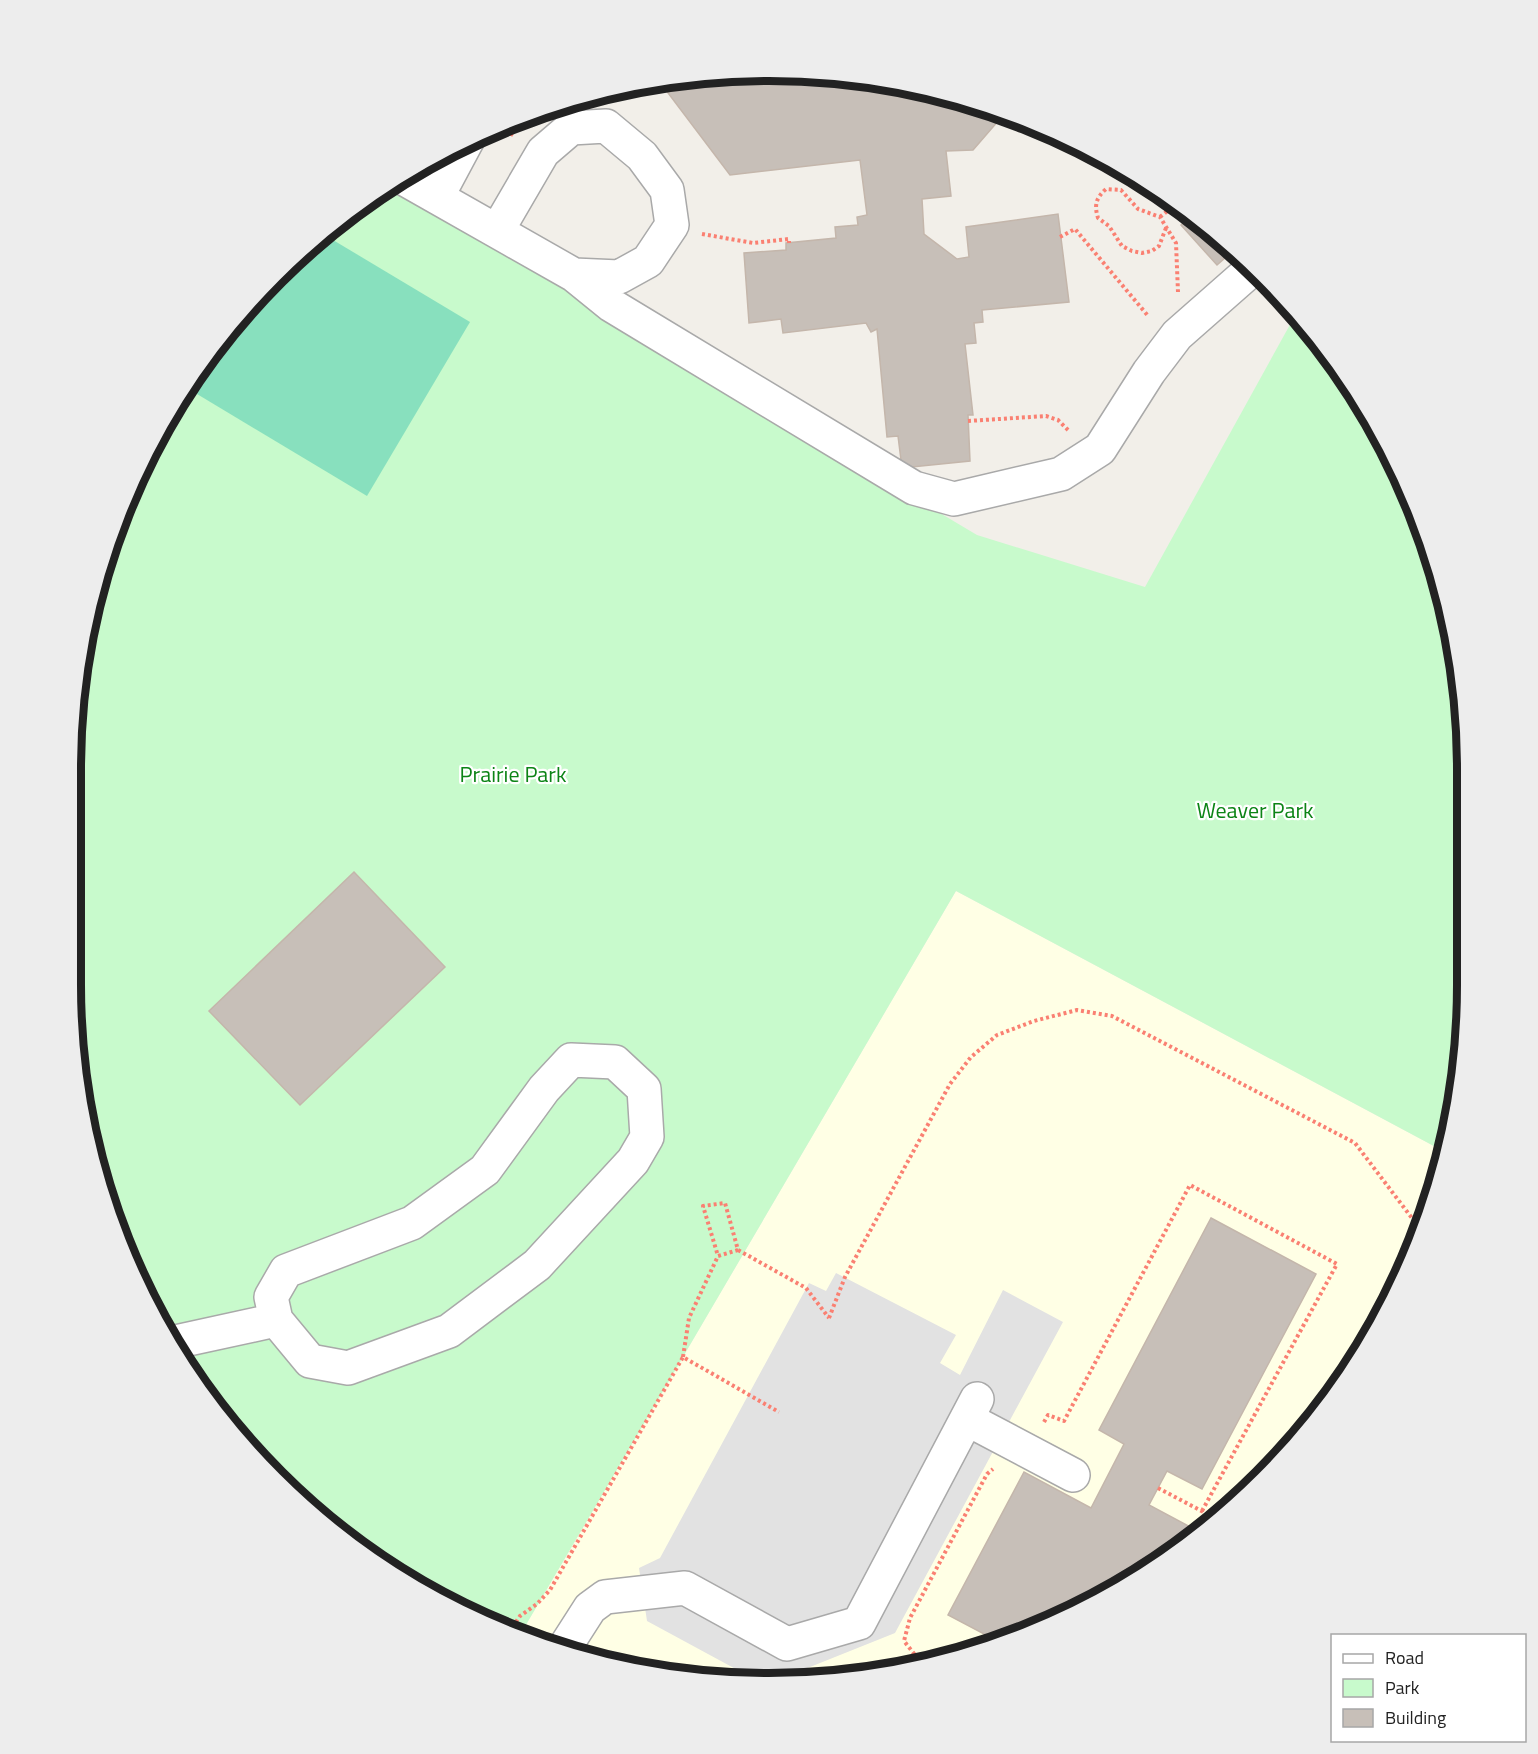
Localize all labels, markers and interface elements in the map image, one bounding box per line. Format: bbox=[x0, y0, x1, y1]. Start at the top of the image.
park label: Prairie Park bbox=[460, 757, 567, 791]
park label: Weaver Park bbox=[1196, 793, 1314, 827]
legend bbox=[1331, 1634, 1526, 1742]
text: Road bbox=[1385, 1644, 1424, 1671]
text: Park bbox=[1385, 1674, 1420, 1701]
text: Building bbox=[1385, 1704, 1446, 1731]

